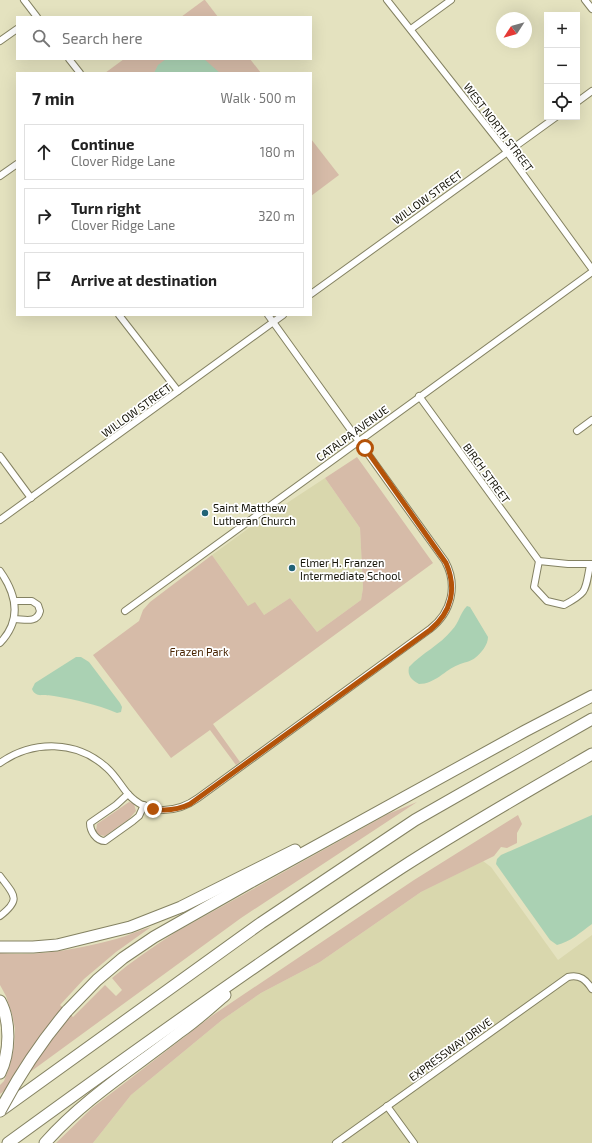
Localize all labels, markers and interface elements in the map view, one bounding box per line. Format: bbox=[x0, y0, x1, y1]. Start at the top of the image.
north arrow bbox=[496, 12, 532, 48]
map controls bbox=[544, 12, 580, 120]
button: + bbox=[544, 12, 580, 48]
search box bbox=[16, 16, 312, 60]
icon: search bbox=[30, 27, 52, 49]
text: Search here bbox=[62, 29, 143, 47]
button: − bbox=[544, 48, 580, 84]
street label: WEST NORTH STREET bbox=[461, 80, 537, 174]
button: locate bbox=[544, 84, 580, 120]
text: 7 min bbox=[32, 88, 75, 108]
text: Walk · 500 m bbox=[221, 90, 296, 106]
text: Continue bbox=[71, 135, 134, 153]
icon: ahead bbox=[33, 141, 55, 163]
text: 180 m bbox=[260, 144, 295, 160]
text: Clover Ridge Lane bbox=[71, 153, 175, 169]
street label: WILLOW STREET bbox=[390, 167, 465, 227]
text: Turn right bbox=[71, 199, 141, 217]
icon: right bbox=[33, 205, 55, 227]
text: 320 m bbox=[258, 208, 295, 224]
text: Clover Ridge Lane bbox=[71, 217, 175, 233]
icon: arrive bbox=[33, 269, 55, 291]
text: Arrive at destination bbox=[71, 271, 217, 289]
street label: WILLOW STREET bbox=[99, 380, 174, 440]
street label: CATALPA AVENUE bbox=[313, 402, 391, 464]
route start bbox=[356, 439, 374, 457]
street label: BIRCH STREET bbox=[461, 441, 513, 506]
place label: Saint Matthew Lutheran Church bbox=[213, 501, 296, 527]
marker: Saint Matthew Lutheran Church bbox=[200, 508, 210, 518]
place label: Elmer H. Franzen Intermediate School bbox=[300, 556, 401, 582]
marker: Elmer H. Franzen Intermediate School bbox=[287, 563, 297, 573]
park label: Frazen Park bbox=[169, 645, 229, 658]
route end bbox=[144, 800, 162, 818]
street label: EXPRESSWAY DRIVE bbox=[406, 1015, 494, 1083]

